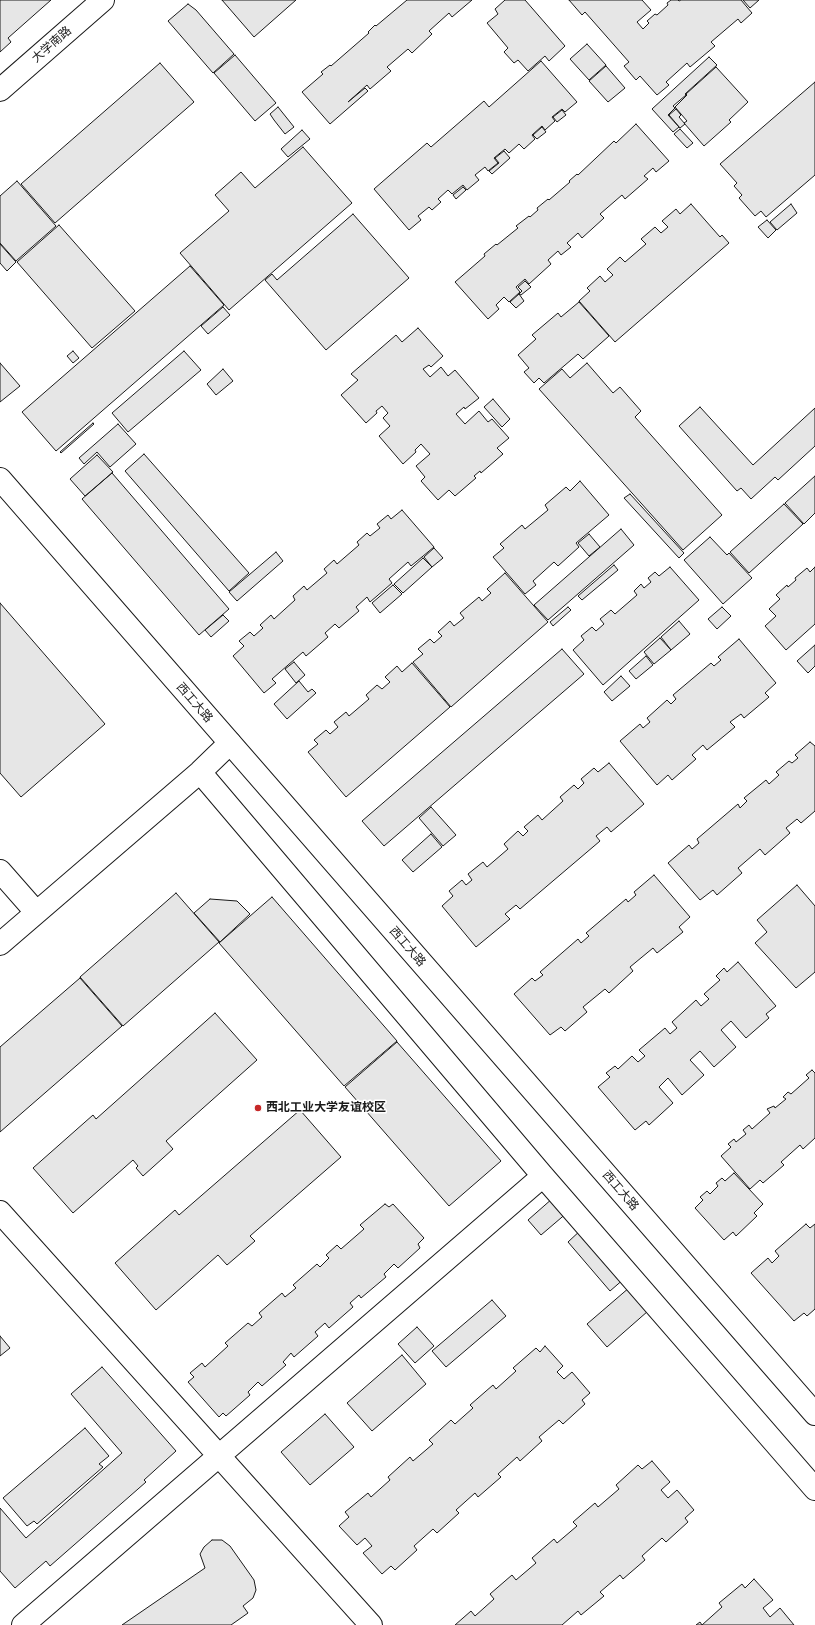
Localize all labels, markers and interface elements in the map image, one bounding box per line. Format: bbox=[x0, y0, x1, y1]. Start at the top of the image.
street label: 大学南路 bbox=[29, 24, 75, 66]
street label: 西工大路 bbox=[173, 680, 215, 726]
street label: 西工大路 bbox=[386, 924, 428, 970]
place label: 西北工业大学友谊校区 bbox=[266, 1101, 386, 1115]
marker: 西北工业大学友谊校区 bbox=[253, 1103, 263, 1113]
street label: 西工大路 bbox=[599, 1168, 641, 1214]

